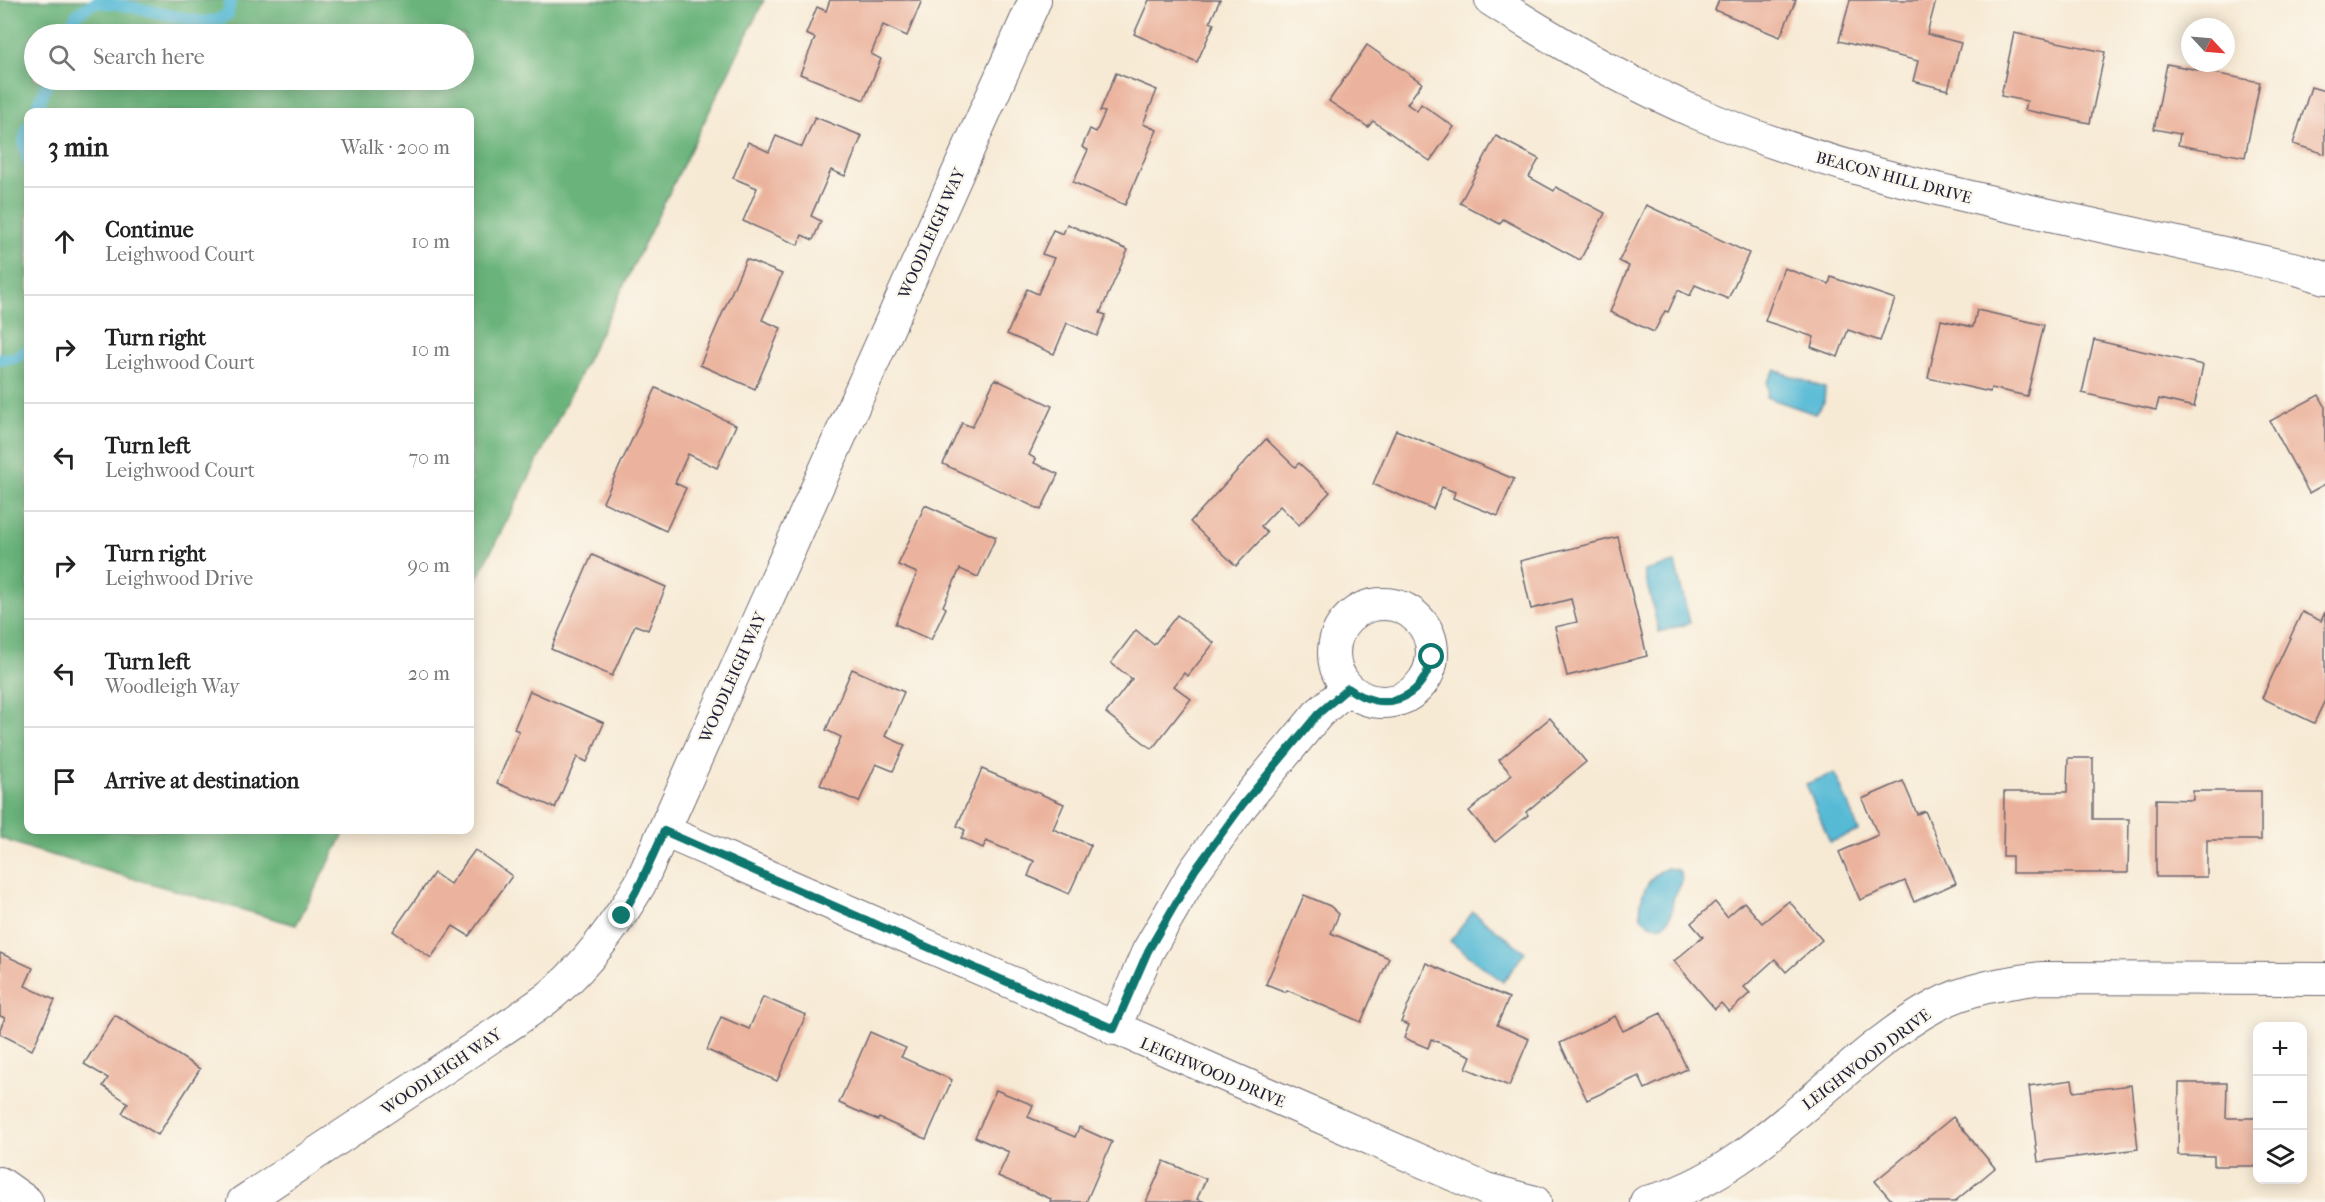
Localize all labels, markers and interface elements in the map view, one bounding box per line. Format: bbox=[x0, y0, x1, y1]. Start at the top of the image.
north arrow bbox=[2181, 18, 2235, 72]
search box bbox=[24, 24, 474, 90]
icon: search bbox=[45, 41, 78, 74]
text: Search here bbox=[93, 44, 205, 70]
text: 3 min bbox=[48, 132, 109, 163]
text: Walk · 200 m bbox=[341, 136, 450, 159]
street label: BEACON HILL DRIVE bbox=[1814, 148, 1974, 208]
street label: WOODLEIGH WAY bbox=[894, 164, 969, 302]
text: Continue bbox=[105, 217, 194, 243]
icon: ahead bbox=[48, 225, 81, 258]
text: 10 m bbox=[411, 230, 450, 253]
text: Leighwood Court bbox=[105, 243, 255, 266]
text: Turn right bbox=[105, 325, 206, 351]
icon: right bbox=[48, 333, 81, 366]
text: 10 m bbox=[411, 338, 450, 361]
text: Leighwood Court bbox=[105, 351, 255, 374]
text: Turn left bbox=[105, 433, 191, 459]
icon: left bbox=[48, 441, 81, 474]
text: 70 m bbox=[408, 446, 450, 469]
text: Leighwood Court bbox=[105, 459, 255, 482]
text: Turn right bbox=[105, 541, 206, 567]
icon: right bbox=[48, 549, 81, 582]
text: 90 m bbox=[408, 554, 450, 577]
text: Leighwood Drive bbox=[105, 567, 253, 590]
street label: WOODLEIGH WAY bbox=[695, 608, 770, 746]
route start bbox=[1418, 643, 1444, 669]
text: Turn left bbox=[105, 649, 191, 675]
icon: left bbox=[48, 657, 81, 690]
text: 20 m bbox=[408, 662, 450, 685]
text: Woodleigh Way bbox=[105, 675, 240, 698]
icon: arrive bbox=[48, 765, 81, 798]
text: Arrive at destination bbox=[105, 768, 299, 794]
route end bbox=[608, 902, 634, 928]
street label: LEIGHWOOD DRIVE bbox=[1798, 1005, 1934, 1114]
map controls bbox=[2253, 1022, 2307, 1184]
button: + bbox=[2253, 1022, 2307, 1076]
street label: WOODLEIGH WAY bbox=[377, 1024, 506, 1119]
street label: LEIGHWOOD DRIVE bbox=[1137, 1033, 1288, 1112]
button: − bbox=[2253, 1076, 2307, 1130]
button: layers bbox=[2253, 1130, 2307, 1184]

